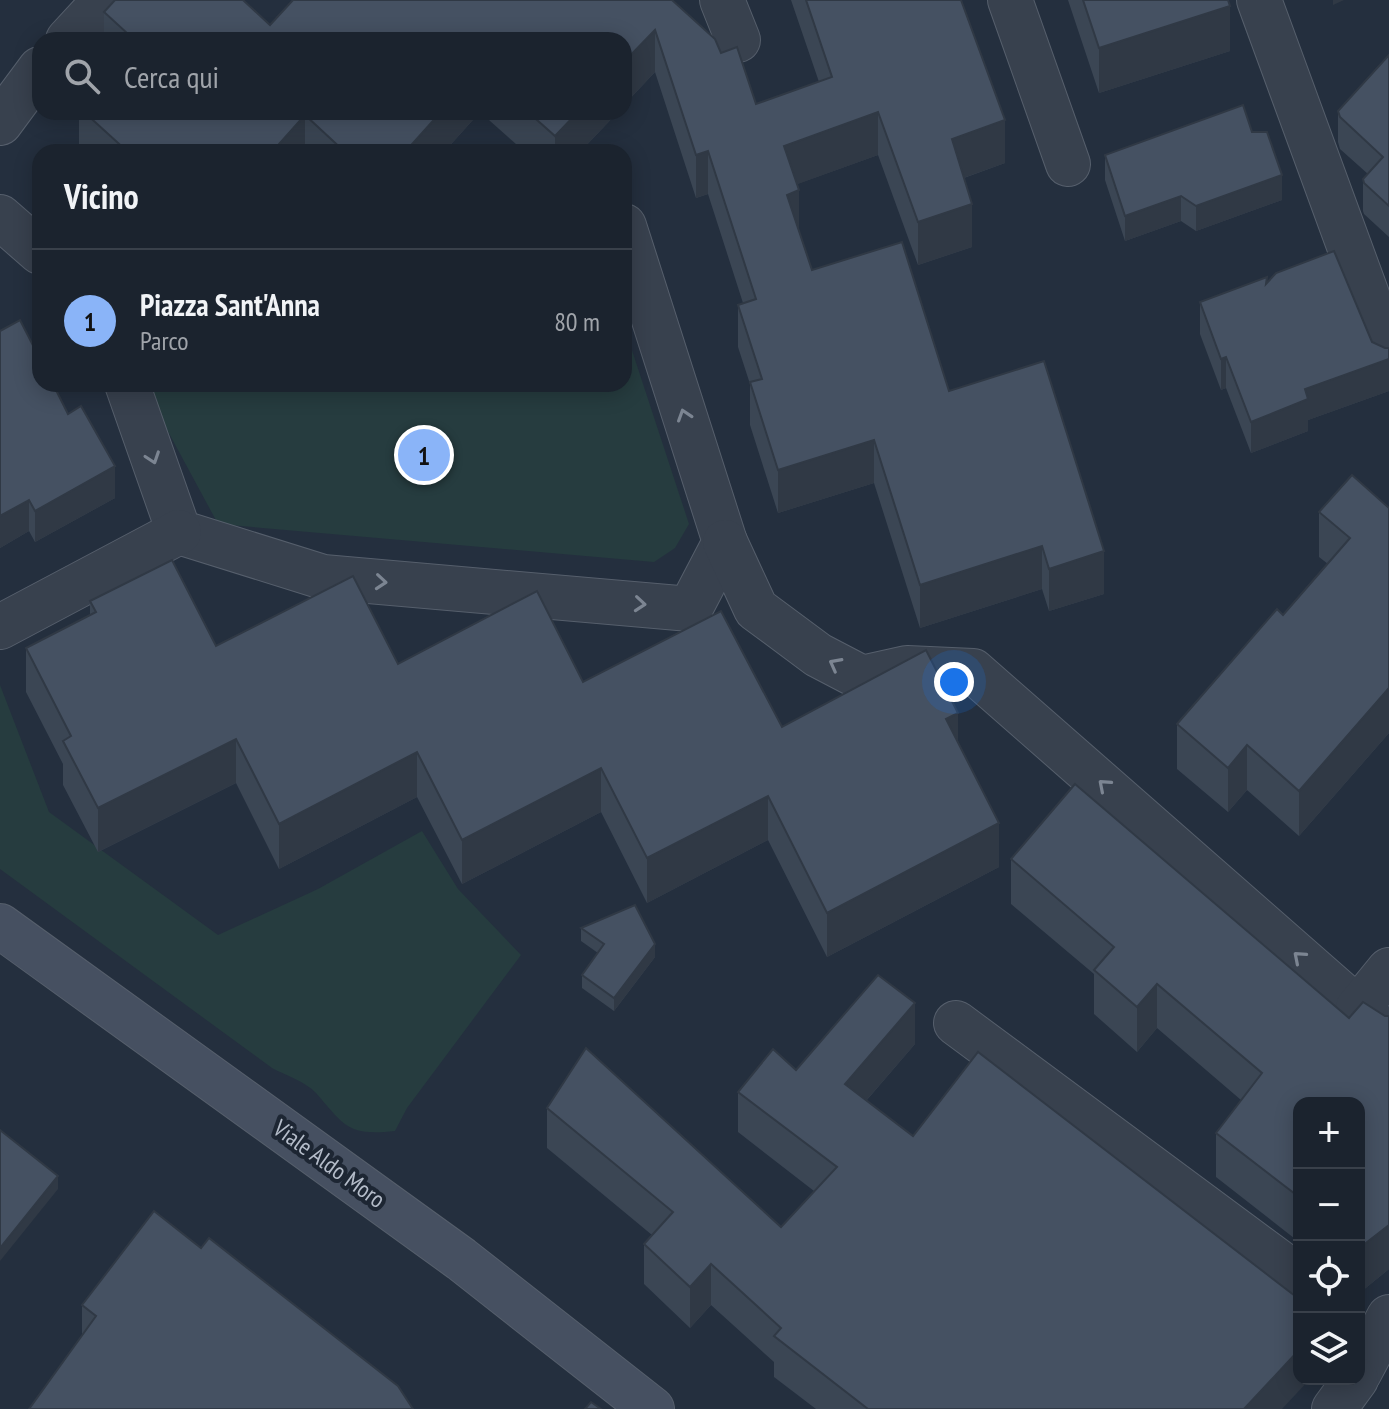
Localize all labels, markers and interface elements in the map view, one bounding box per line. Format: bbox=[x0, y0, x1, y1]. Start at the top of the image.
search box bbox=[32, 32, 632, 120]
icon: search bbox=[60, 54, 104, 98]
text: Cerca qui bbox=[124, 57, 219, 96]
text: Vicino bbox=[64, 174, 139, 218]
text: Piazza Sant'Anna bbox=[140, 285, 320, 324]
text: 1 bbox=[84, 305, 96, 338]
text: 80 m bbox=[554, 305, 600, 338]
text: Parco bbox=[140, 324, 189, 357]
one-way arrow bbox=[678, 408, 694, 422]
pin: 1 bbox=[398, 425, 450, 485]
one-way arrow bbox=[143, 450, 159, 464]
one-way arrow bbox=[375, 573, 388, 590]
one-way arrow bbox=[634, 596, 647, 613]
one-way arrow bbox=[829, 658, 844, 673]
your location bbox=[934, 662, 974, 702]
one-way arrow bbox=[1099, 780, 1114, 794]
one-way arrow bbox=[1294, 952, 1309, 966]
map controls bbox=[1293, 1097, 1365, 1385]
button: + bbox=[1293, 1097, 1365, 1169]
street label: Viale Aldo Moro bbox=[266, 1112, 392, 1215]
button: − bbox=[1293, 1169, 1365, 1241]
button: locate bbox=[1293, 1241, 1365, 1313]
button: layers bbox=[1293, 1313, 1365, 1385]

